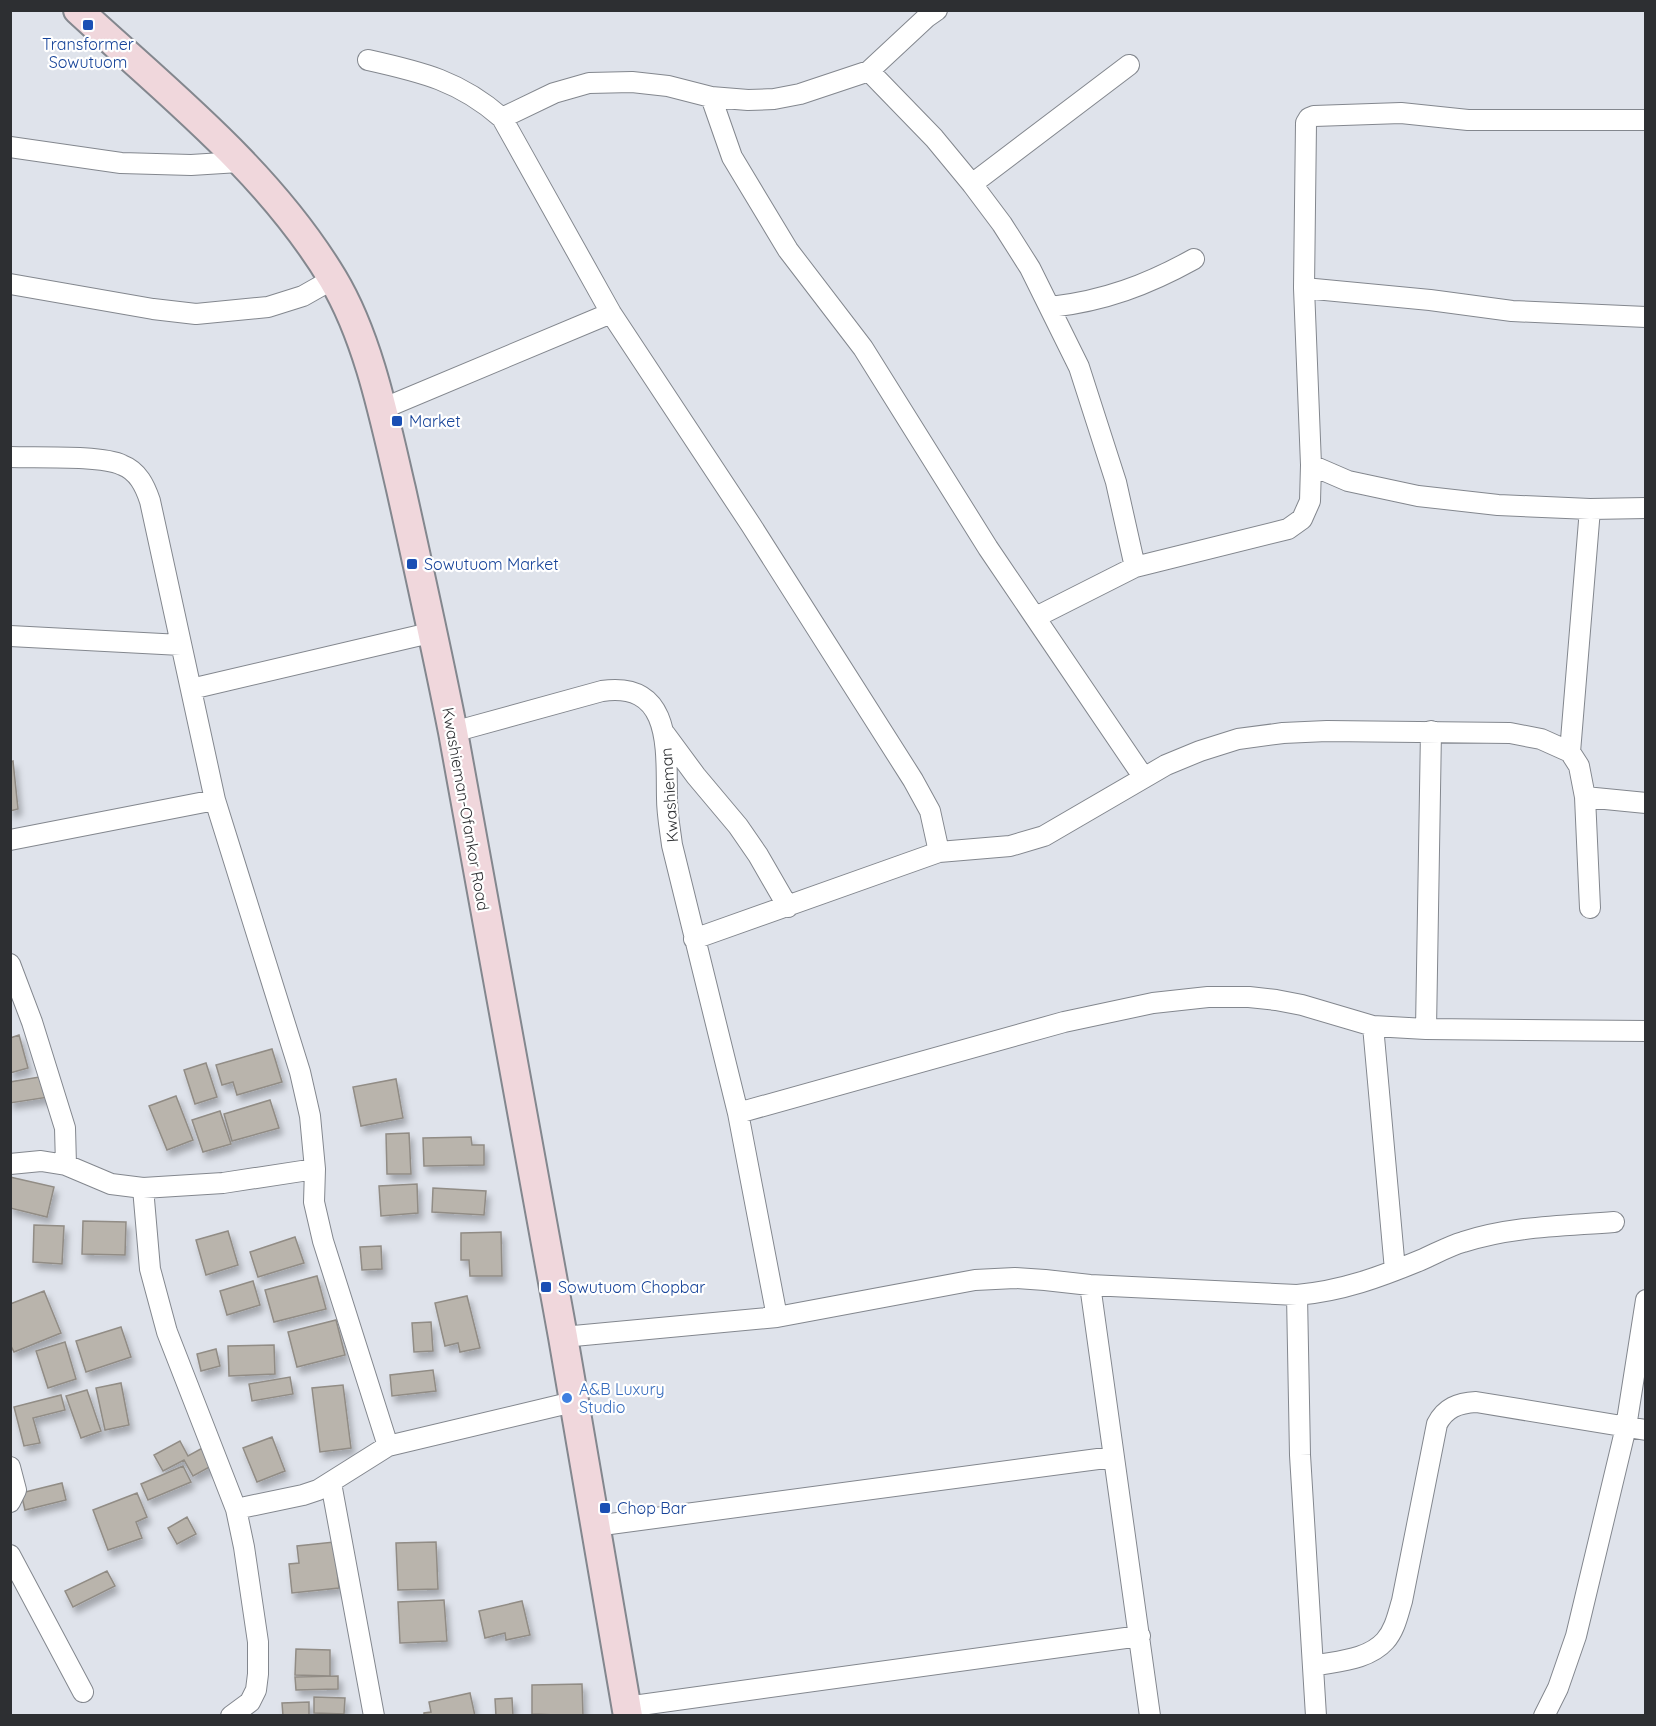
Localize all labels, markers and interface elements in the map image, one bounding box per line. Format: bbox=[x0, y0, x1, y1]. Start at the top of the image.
marker: Transformer Sowutuom bbox=[81, 18, 95, 32]
place label: Transformer Sowutuom bbox=[42, 34, 134, 72]
place label: Market bbox=[409, 411, 461, 431]
marker: Market bbox=[390, 414, 404, 428]
place label: Sowutuom Market bbox=[424, 554, 559, 574]
marker: Sowutuom Market bbox=[405, 557, 419, 571]
street label: Kwashieman-Ofankor Road bbox=[438, 706, 494, 912]
street label: Kwashieman bbox=[656, 747, 682, 843]
place label: Sowutuom Chopbar bbox=[558, 1277, 705, 1297]
marker: Sowutuom Chopbar bbox=[539, 1280, 553, 1294]
place label: A&B Luxury Studio bbox=[579, 1379, 665, 1417]
marker: A&B Luxury Studio bbox=[560, 1391, 574, 1405]
place label: Chop Bar bbox=[617, 1498, 687, 1518]
marker: Chop Bar bbox=[598, 1501, 612, 1515]

